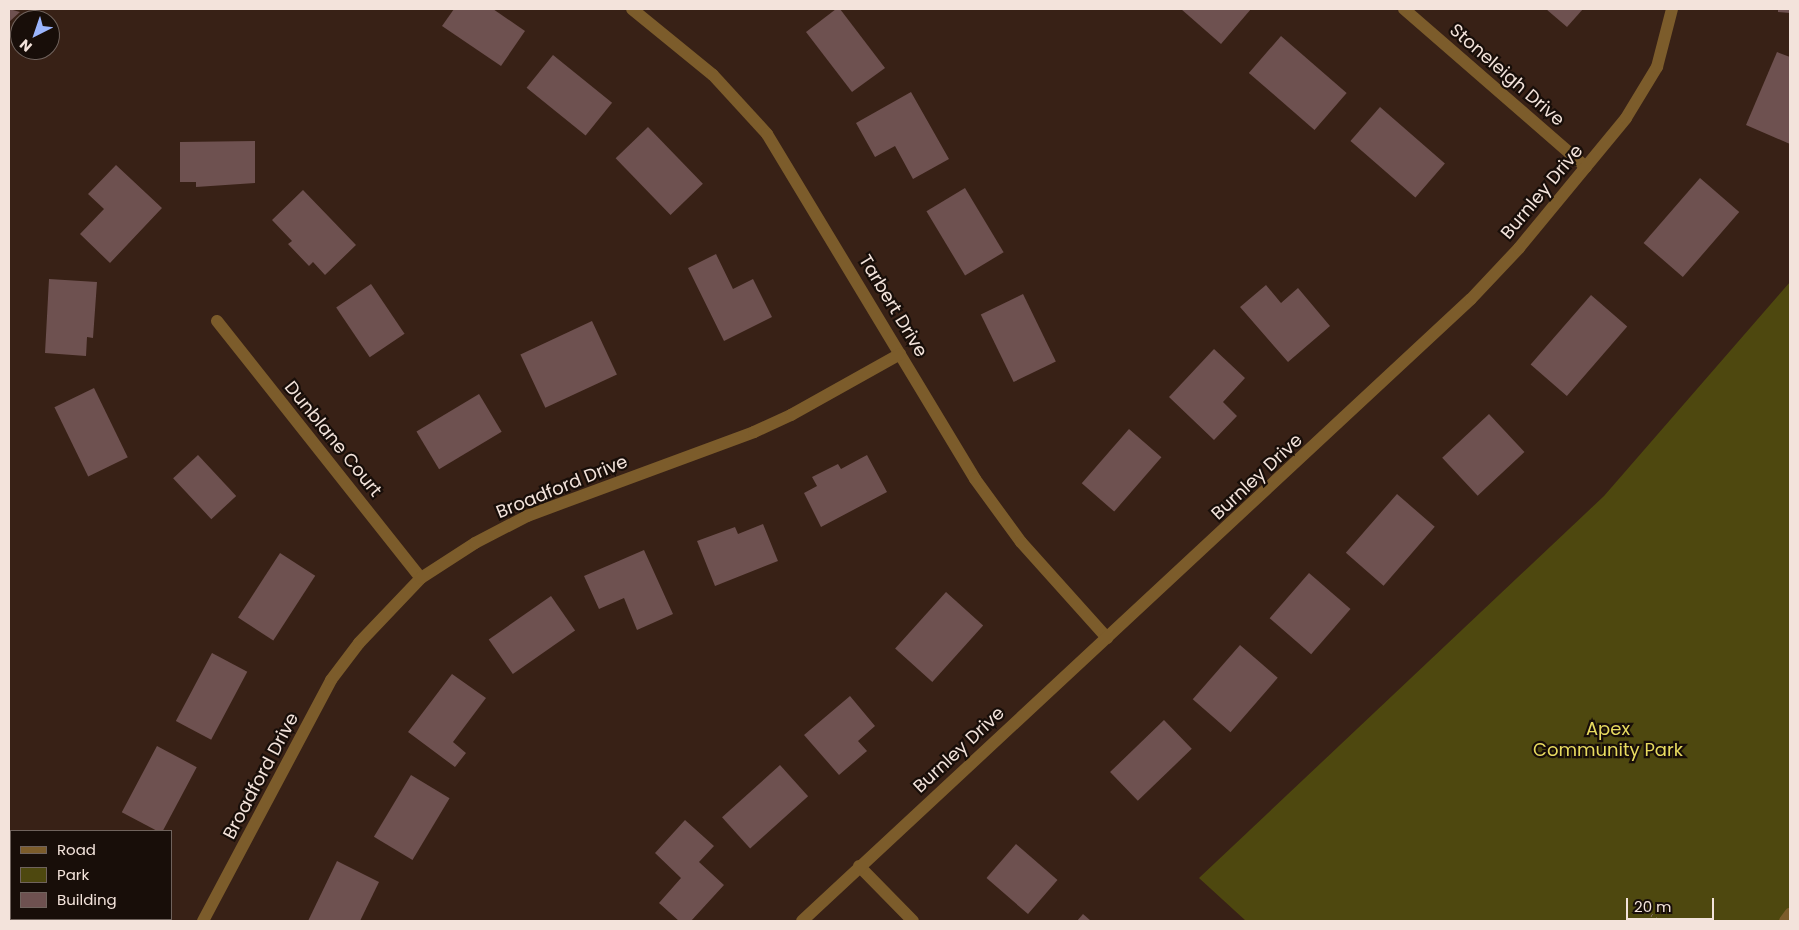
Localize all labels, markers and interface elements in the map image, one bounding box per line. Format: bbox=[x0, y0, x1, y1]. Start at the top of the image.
north arrow bbox=[10, 10, 60, 60]
street label: Stoneleigh Drive bbox=[1445, 19, 1569, 131]
text: N bbox=[15, 35, 36, 57]
street label: Burnley Drive bbox=[1496, 140, 1588, 244]
street label: Tarbert Drive bbox=[854, 251, 932, 361]
street label: Dunblane Court bbox=[280, 377, 386, 501]
street label: Burnley Drive bbox=[1207, 429, 1307, 525]
street label: Broadford Drive bbox=[493, 451, 631, 523]
street label: Burnley Drive bbox=[909, 702, 1009, 798]
street label: Broadford Drive bbox=[219, 709, 303, 843]
park label: Apex Community Park bbox=[1533, 719, 1683, 762]
legend bbox=[10, 830, 172, 920]
text: Road bbox=[57, 839, 96, 860]
text: Park bbox=[57, 864, 89, 885]
scale bar bbox=[1629, 888, 1716, 920]
text: Building bbox=[57, 889, 117, 910]
text: 20 m bbox=[1634, 896, 1672, 917]

